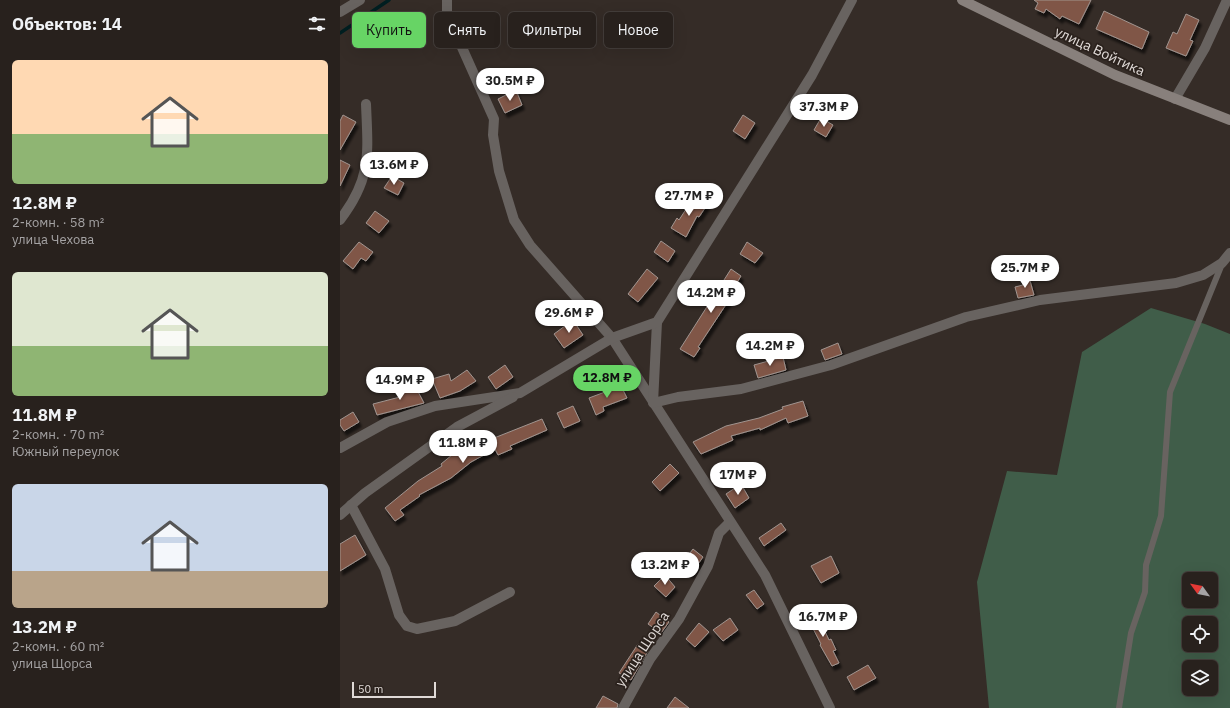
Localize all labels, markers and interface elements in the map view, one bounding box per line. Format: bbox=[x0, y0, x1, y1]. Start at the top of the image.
chip: Купить bbox=[352, 12, 426, 48]
chip: Снять bbox=[434, 12, 500, 48]
chip: Фильтры bbox=[508, 12, 596, 48]
chip: Новое bbox=[604, 12, 673, 48]
text: Объектов: 14 bbox=[12, 13, 122, 35]
icon: filters bbox=[306, 13, 328, 35]
street label: улица Войтика bbox=[1052, 22, 1148, 80]
pin: 30.5M ₽ bbox=[473, 68, 547, 102]
text: 30.5M ₽ bbox=[485, 72, 535, 89]
icon: home bbox=[134, 86, 206, 158]
pin: 37.3M ₽ bbox=[787, 94, 861, 128]
text: 37.3M ₽ bbox=[799, 98, 849, 115]
pin: 13.6M ₽ bbox=[357, 152, 431, 186]
text: 13.6M ₽ bbox=[369, 156, 419, 173]
pin: 27.7M ₽ bbox=[652, 183, 726, 217]
text: 27.7M ₽ bbox=[664, 187, 714, 204]
text: 12.8M ₽ bbox=[12, 192, 77, 214]
text: 2-комн. · 58 m² bbox=[12, 214, 104, 231]
text: улица Чехова bbox=[12, 231, 94, 248]
pin: 25.7M ₽ bbox=[988, 255, 1062, 289]
text: 25.7M ₽ bbox=[1000, 259, 1050, 276]
pin: 14.2M ₽ bbox=[674, 280, 748, 314]
text: 14.2M ₽ bbox=[686, 284, 736, 301]
icon: home bbox=[134, 298, 206, 370]
pin: 29.6M ₽ bbox=[532, 300, 606, 334]
text: 29.6M ₽ bbox=[544, 304, 594, 321]
pin: 14.2M ₽ bbox=[733, 333, 807, 367]
text: 14.2M ₽ bbox=[745, 337, 795, 354]
pin: 12.8M ₽ bbox=[570, 365, 644, 399]
pin: 14.9M ₽ bbox=[363, 367, 437, 401]
text: 12.8M ₽ bbox=[582, 369, 632, 386]
text: 14.9M ₽ bbox=[375, 371, 425, 388]
text: 11.8M ₽ bbox=[12, 404, 77, 426]
text: 2-комн. · 70 m² bbox=[12, 426, 104, 443]
pin: 11.8M ₽ bbox=[426, 430, 500, 464]
text: 11.8M ₽ bbox=[438, 434, 488, 451]
text: Южный переулок bbox=[12, 443, 119, 460]
pin: 17M ₽ bbox=[710, 462, 766, 496]
text: 17M ₽ bbox=[719, 466, 757, 483]
icon: home bbox=[134, 510, 206, 582]
pin: 13.2M ₽ bbox=[628, 552, 702, 586]
text: 13.2M ₽ bbox=[640, 556, 690, 573]
north arrow bbox=[1182, 572, 1218, 608]
map controls bbox=[1182, 572, 1218, 696]
pin: 16.7M ₽ bbox=[786, 604, 860, 638]
street label: улица Щорса bbox=[611, 607, 673, 690]
text: 16.7M ₽ bbox=[798, 608, 848, 625]
text: 13.2M ₽ bbox=[12, 616, 77, 638]
button: locate bbox=[1182, 616, 1218, 652]
text: 2-комн. · 60 m² bbox=[12, 638, 104, 655]
text: улица Щорса bbox=[12, 655, 92, 672]
button: layers bbox=[1182, 660, 1218, 696]
scale bar bbox=[352, 680, 436, 699]
text: 50 m bbox=[358, 682, 383, 696]

